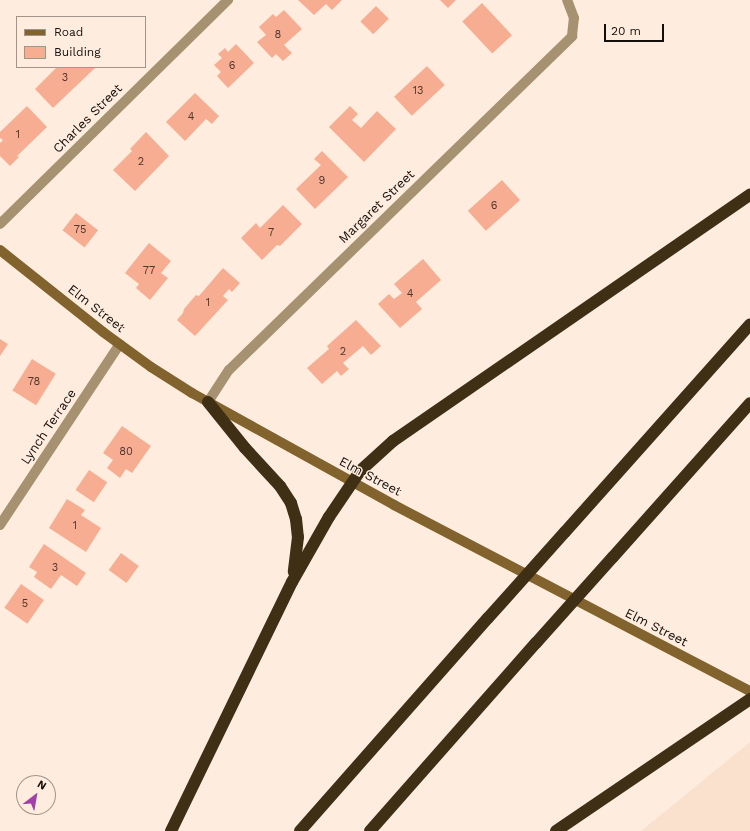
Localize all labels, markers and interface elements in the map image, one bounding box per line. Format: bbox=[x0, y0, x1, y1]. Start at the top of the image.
legend bbox=[16, 16, 146, 68]
scale bar bbox=[606, 16, 666, 42]
text: 20 m bbox=[611, 24, 641, 38]
text: Road bbox=[54, 25, 83, 39]
house number: 8 bbox=[275, 28, 281, 42]
text: Building bbox=[54, 45, 101, 59]
house number: 6 bbox=[229, 59, 235, 73]
house number: 3 bbox=[62, 71, 68, 85]
street label: Charles Street bbox=[50, 81, 126, 157]
house number: 13 bbox=[413, 84, 423, 98]
house number: 4 bbox=[188, 110, 194, 124]
house number: 1 bbox=[16, 128, 20, 142]
house number: 2 bbox=[138, 155, 144, 169]
street label: Margaret Street bbox=[336, 167, 418, 247]
house number: 9 bbox=[319, 174, 325, 188]
house number: 6 bbox=[491, 199, 497, 213]
house number: 75 bbox=[74, 223, 86, 237]
house number: 7 bbox=[268, 226, 274, 240]
house number: 77 bbox=[143, 264, 155, 278]
street label: Elm Street bbox=[64, 282, 128, 336]
house number: 4 bbox=[407, 287, 413, 301]
house number: 1 bbox=[206, 296, 210, 310]
house number: 2 bbox=[340, 345, 346, 359]
house number: 78 bbox=[28, 375, 40, 389]
street label: Lynch Terrace bbox=[18, 386, 80, 468]
house number: 80 bbox=[119, 445, 133, 459]
street label: Elm Street bbox=[336, 454, 404, 500]
house number: 1 bbox=[73, 519, 77, 533]
house number: 3 bbox=[52, 561, 58, 575]
house number: 5 bbox=[22, 597, 28, 611]
street label: Elm Street bbox=[622, 606, 690, 650]
north arrow bbox=[16, 775, 56, 815]
text: N bbox=[35, 777, 49, 793]

